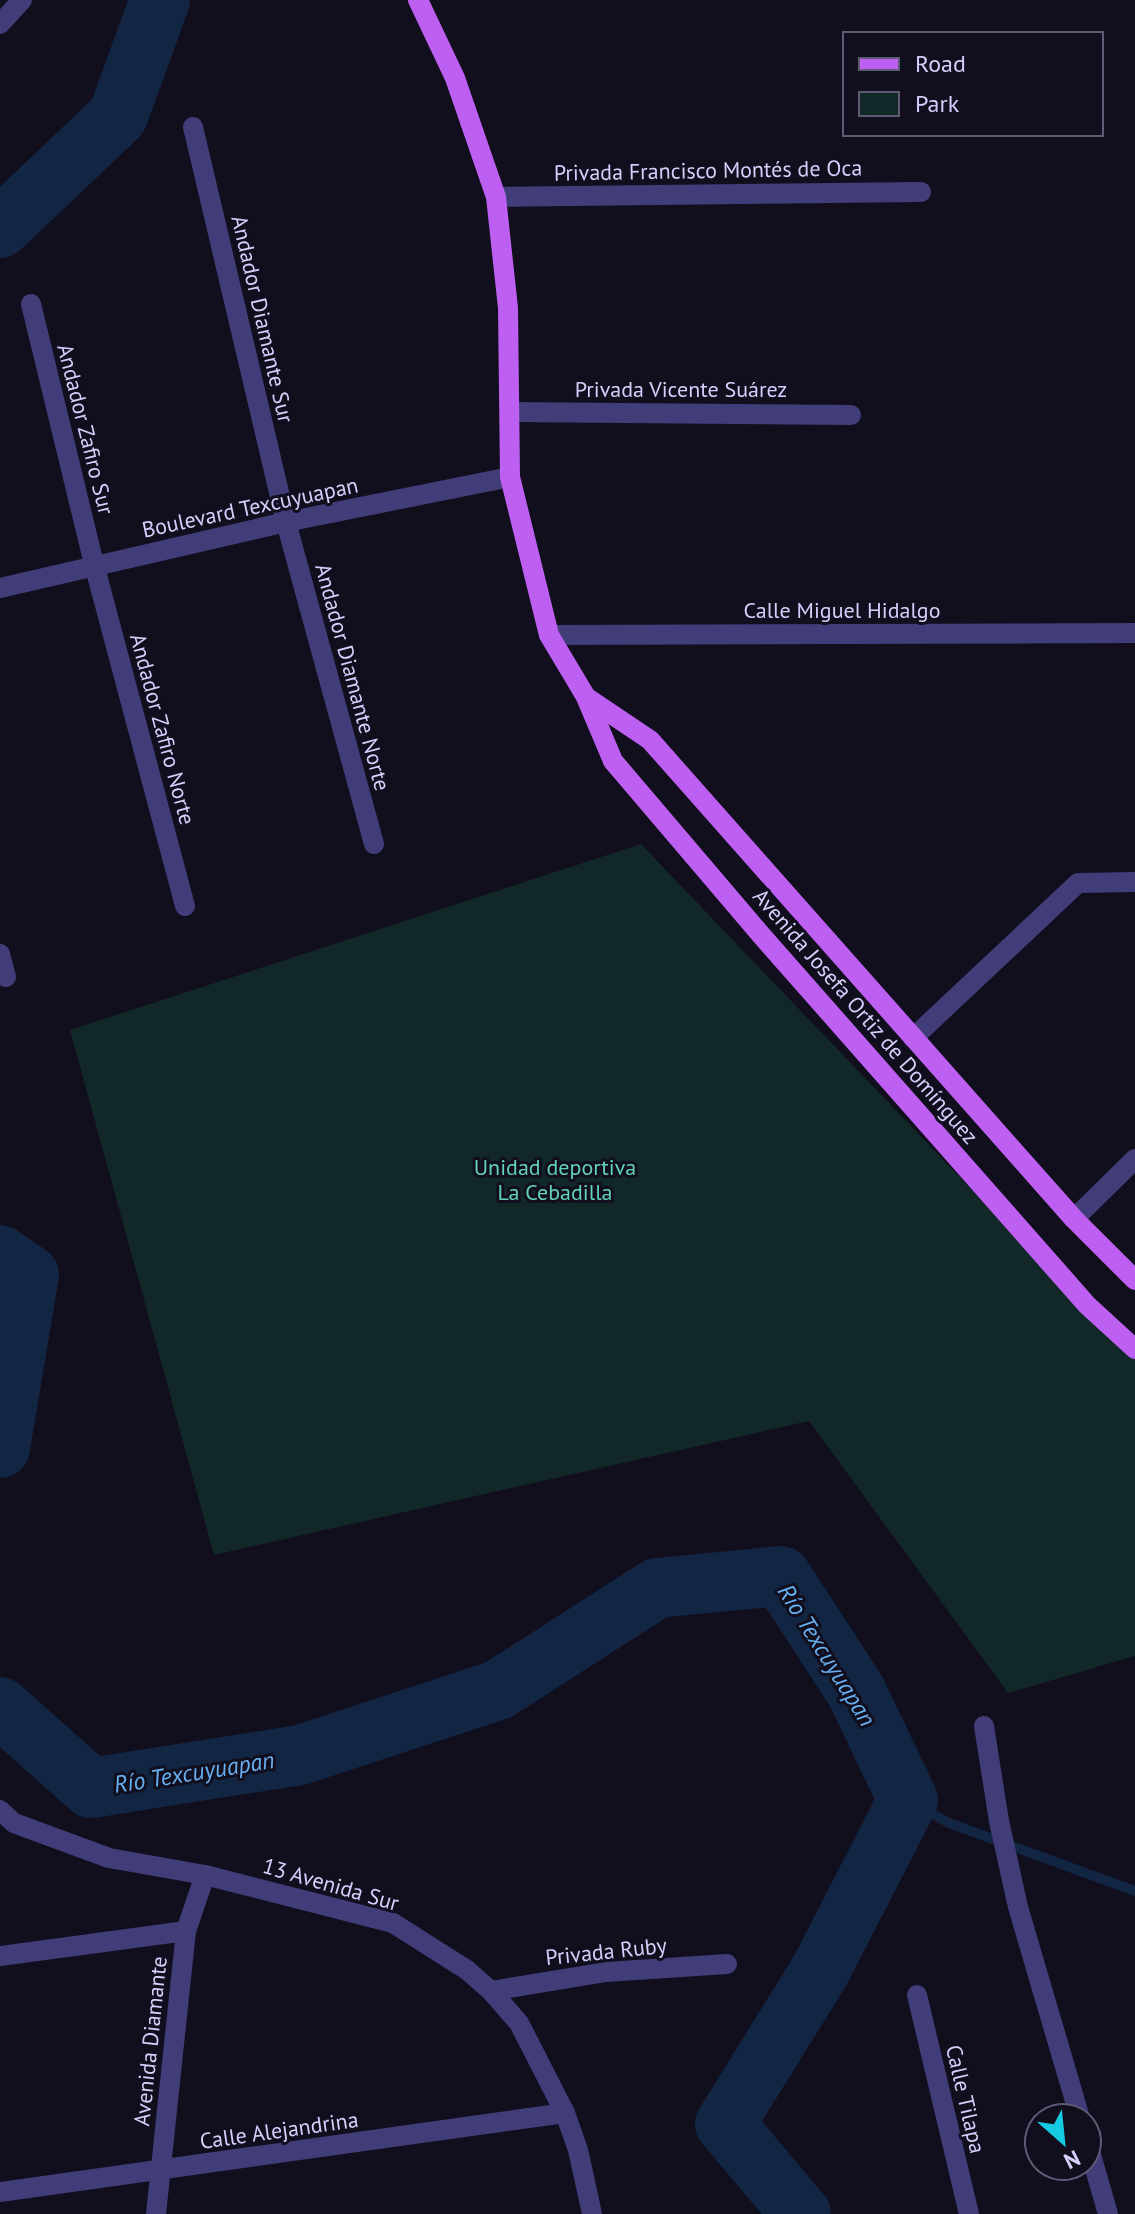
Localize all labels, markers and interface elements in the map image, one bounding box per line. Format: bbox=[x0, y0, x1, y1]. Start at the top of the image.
legend bbox=[843, 32, 1103, 136]
text: Road bbox=[915, 48, 966, 79]
text: Park bbox=[915, 88, 960, 119]
street label: Privada Francisco Montés de Oca bbox=[554, 153, 862, 187]
street label: Andador Diamante Sur bbox=[226, 213, 301, 426]
street label: Andador Zafiro Sur bbox=[51, 341, 121, 518]
street label: Privada Vicente Suárez bbox=[575, 375, 787, 403]
street label: Boulevard Texcuyuapan bbox=[139, 470, 361, 544]
street label: Andador Diamante Norte bbox=[309, 560, 397, 794]
street label: Calle Miguel Hidalgo bbox=[744, 596, 940, 624]
street label: Andador Zafiro Norte bbox=[124, 630, 202, 828]
street label: Avenida Josefa Ortiz de Domínguez bbox=[747, 882, 985, 1150]
park label: Unidad deportiva La Cebadilla bbox=[474, 1153, 636, 1206]
water label: Río Texcuyuapan bbox=[771, 1578, 883, 1732]
water label: Río Texcuyuapan bbox=[111, 1744, 277, 1800]
street label: 13 Avenida Sur bbox=[260, 1851, 403, 1917]
street label: Privada Ruby bbox=[544, 1931, 669, 1971]
street label: Avenida Diamante bbox=[127, 1955, 173, 2127]
street label: Calle Tilapa bbox=[940, 2042, 992, 2156]
north arrow bbox=[1023, 2102, 1103, 2182]
street label: Calle Alejandrina bbox=[198, 2105, 360, 2155]
text: N bbox=[1059, 2144, 1085, 2176]

